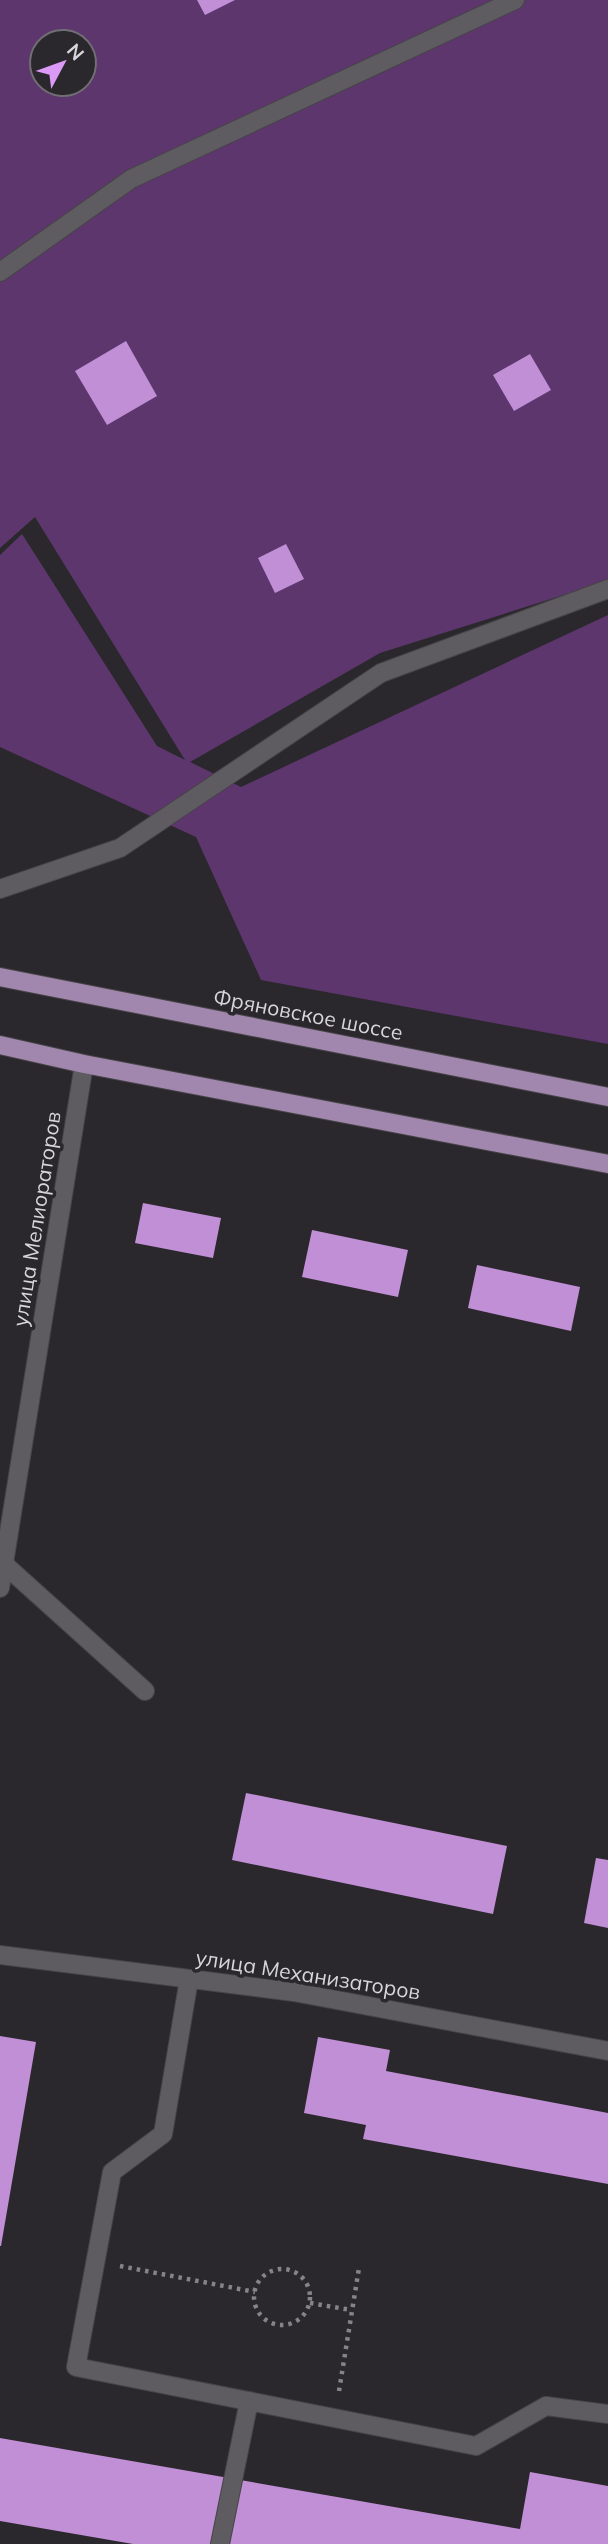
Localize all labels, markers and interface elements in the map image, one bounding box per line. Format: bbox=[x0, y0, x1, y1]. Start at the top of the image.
north arrow bbox=[28, 28, 98, 98]
text: N bbox=[62, 39, 90, 65]
street label: Фряновское шоссе bbox=[211, 983, 405, 1045]
street label: улица Мелиораторов bbox=[6, 1109, 66, 1328]
street label: улица Механизаторов bbox=[194, 1943, 422, 2005]

